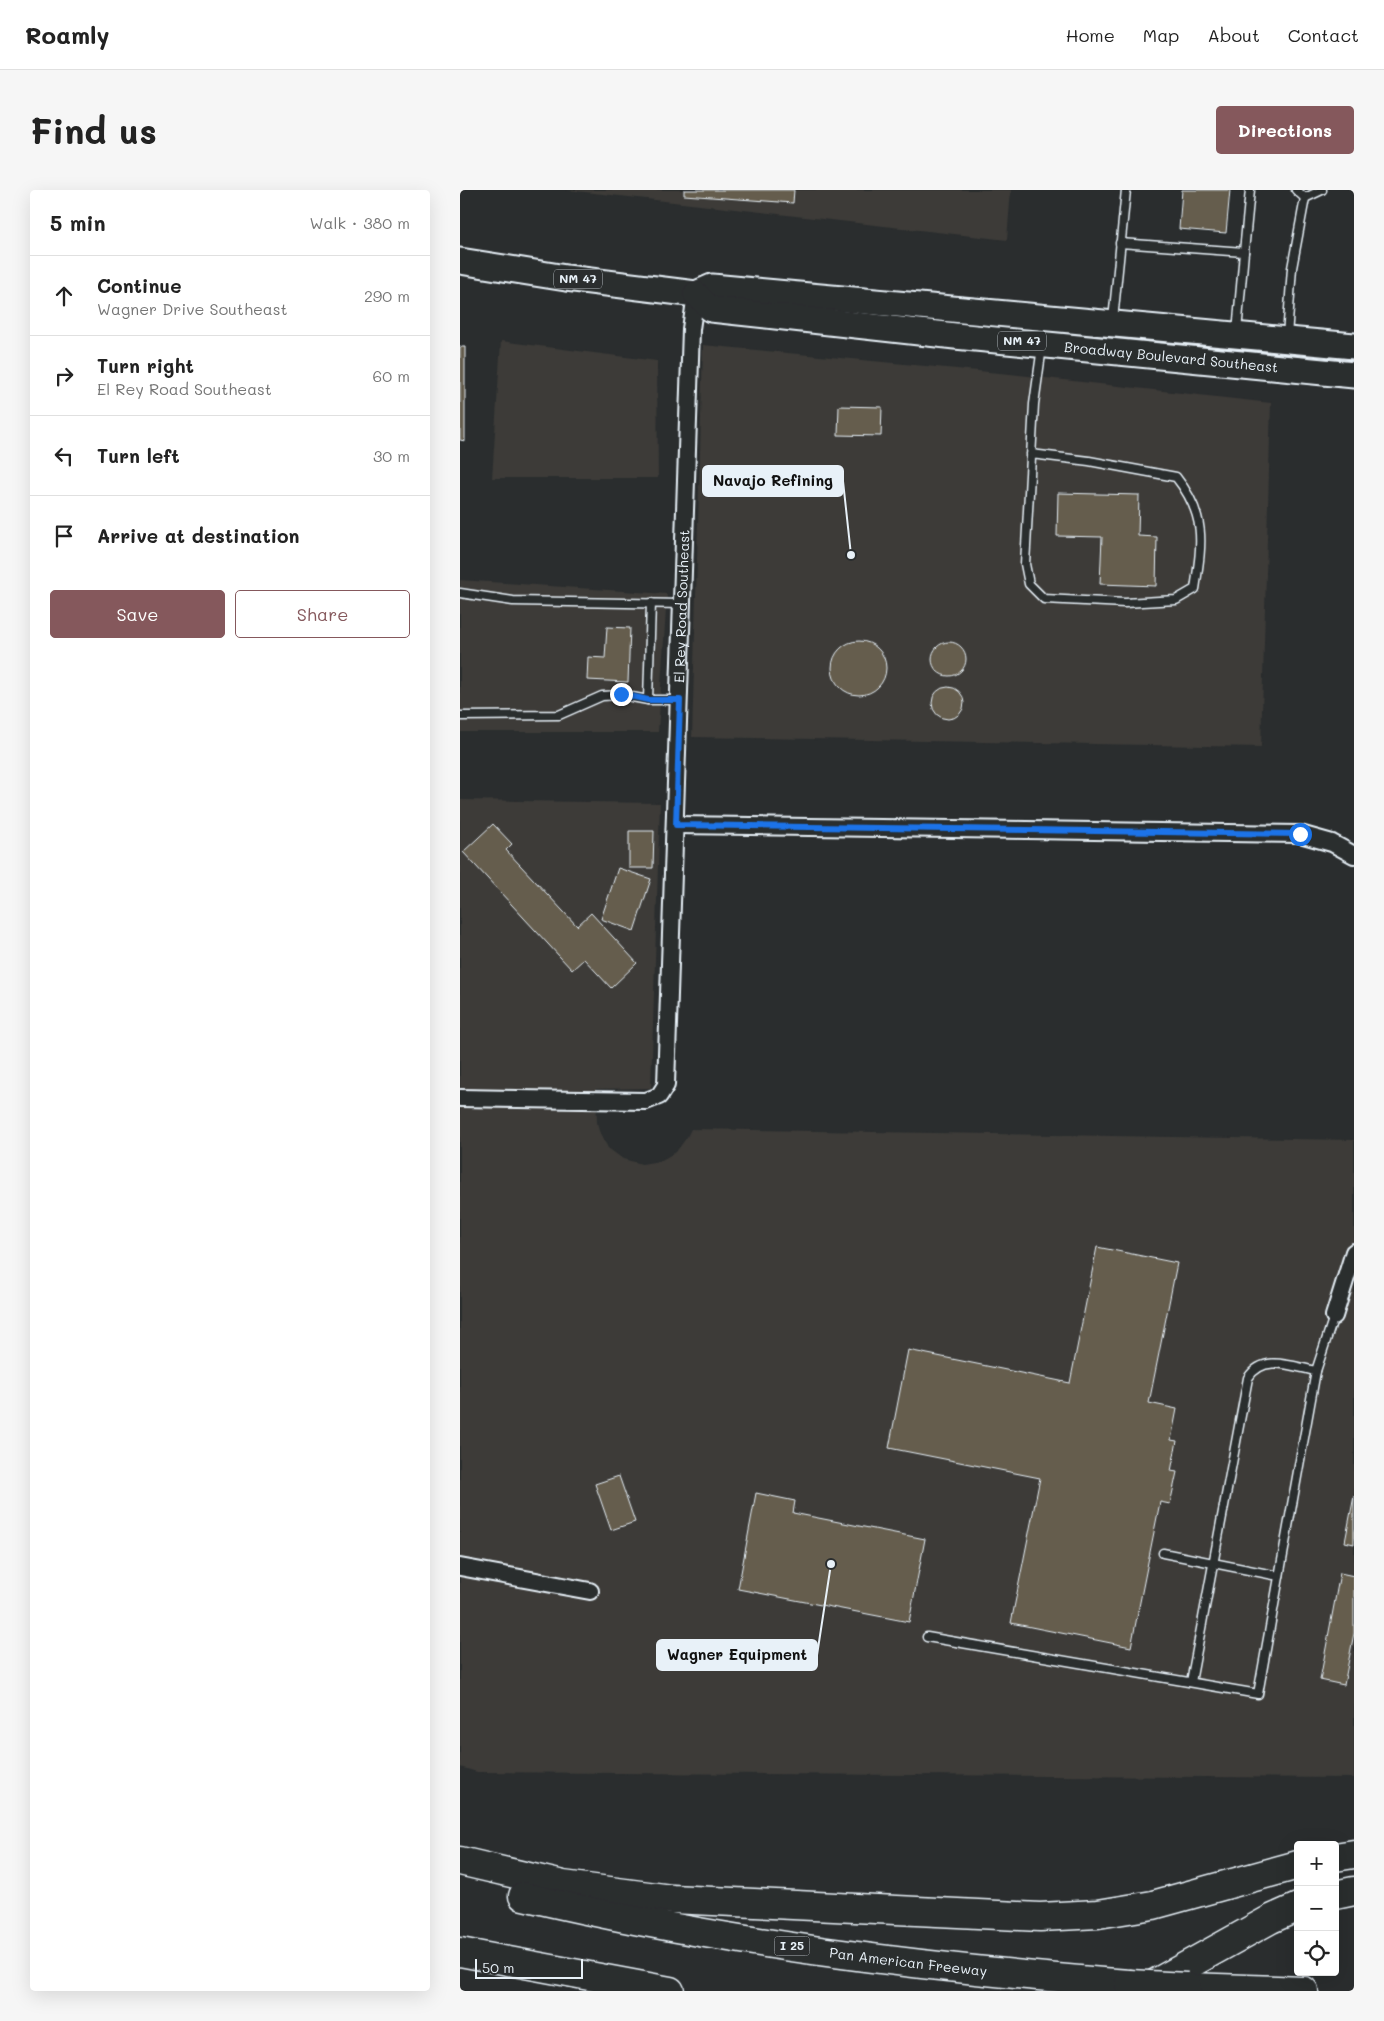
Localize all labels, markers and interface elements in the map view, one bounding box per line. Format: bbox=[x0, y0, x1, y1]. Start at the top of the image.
text: Roamly bbox=[25, 19, 109, 50]
text: Home bbox=[1066, 23, 1115, 47]
text: Map bbox=[1143, 23, 1179, 47]
text: About bbox=[1207, 23, 1260, 47]
text: Contact bbox=[1288, 23, 1359, 47]
button: Directions bbox=[1216, 106, 1354, 154]
text: Find us bbox=[30, 107, 157, 153]
text: 5 min bbox=[50, 209, 106, 236]
text: Walk · 380 m bbox=[309, 212, 410, 233]
road number: NM 47 bbox=[554, 270, 602, 288]
text: Continue bbox=[97, 273, 182, 298]
icon: ahead bbox=[50, 282, 78, 310]
text: 290 m bbox=[364, 285, 410, 306]
text: Wagner Drive Southeast bbox=[97, 298, 288, 319]
road number: NM 47 bbox=[998, 332, 1046, 350]
street label: Broadway Boulevard Southeast bbox=[1063, 337, 1279, 377]
text: Turn right bbox=[97, 353, 194, 378]
icon: right bbox=[50, 362, 78, 390]
text: 60 m bbox=[373, 365, 410, 386]
text: El Rey Road Southeast bbox=[97, 378, 272, 399]
icon: left bbox=[50, 442, 78, 470]
text: Turn left bbox=[97, 443, 180, 468]
text: 30 m bbox=[373, 445, 410, 466]
callout: Navajo Refining bbox=[703, 466, 843, 496]
text: Navajo Refining bbox=[713, 470, 833, 490]
icon: arrive bbox=[50, 522, 78, 550]
text: Arrive at destination bbox=[97, 523, 300, 548]
street label: El Rey Road Southeast bbox=[669, 529, 693, 683]
button: Save bbox=[50, 590, 225, 638]
button: Share bbox=[235, 590, 410, 638]
route end bbox=[610, 683, 633, 706]
route start bbox=[1289, 823, 1312, 846]
callout: Wagner Equipment bbox=[657, 1640, 817, 1670]
text: Wagner Equipment bbox=[667, 1644, 807, 1664]
map controls bbox=[1294, 1841, 1339, 1976]
button: + bbox=[1294, 1841, 1339, 1886]
button: − bbox=[1294, 1886, 1339, 1931]
button: locate bbox=[1294, 1931, 1339, 1976]
road number: I 25 bbox=[774, 1936, 810, 1955]
street label: Pan American Freeway bbox=[828, 1942, 988, 1980]
scale bar bbox=[475, 1956, 582, 1979]
text: 50 m bbox=[482, 1958, 514, 1977]

